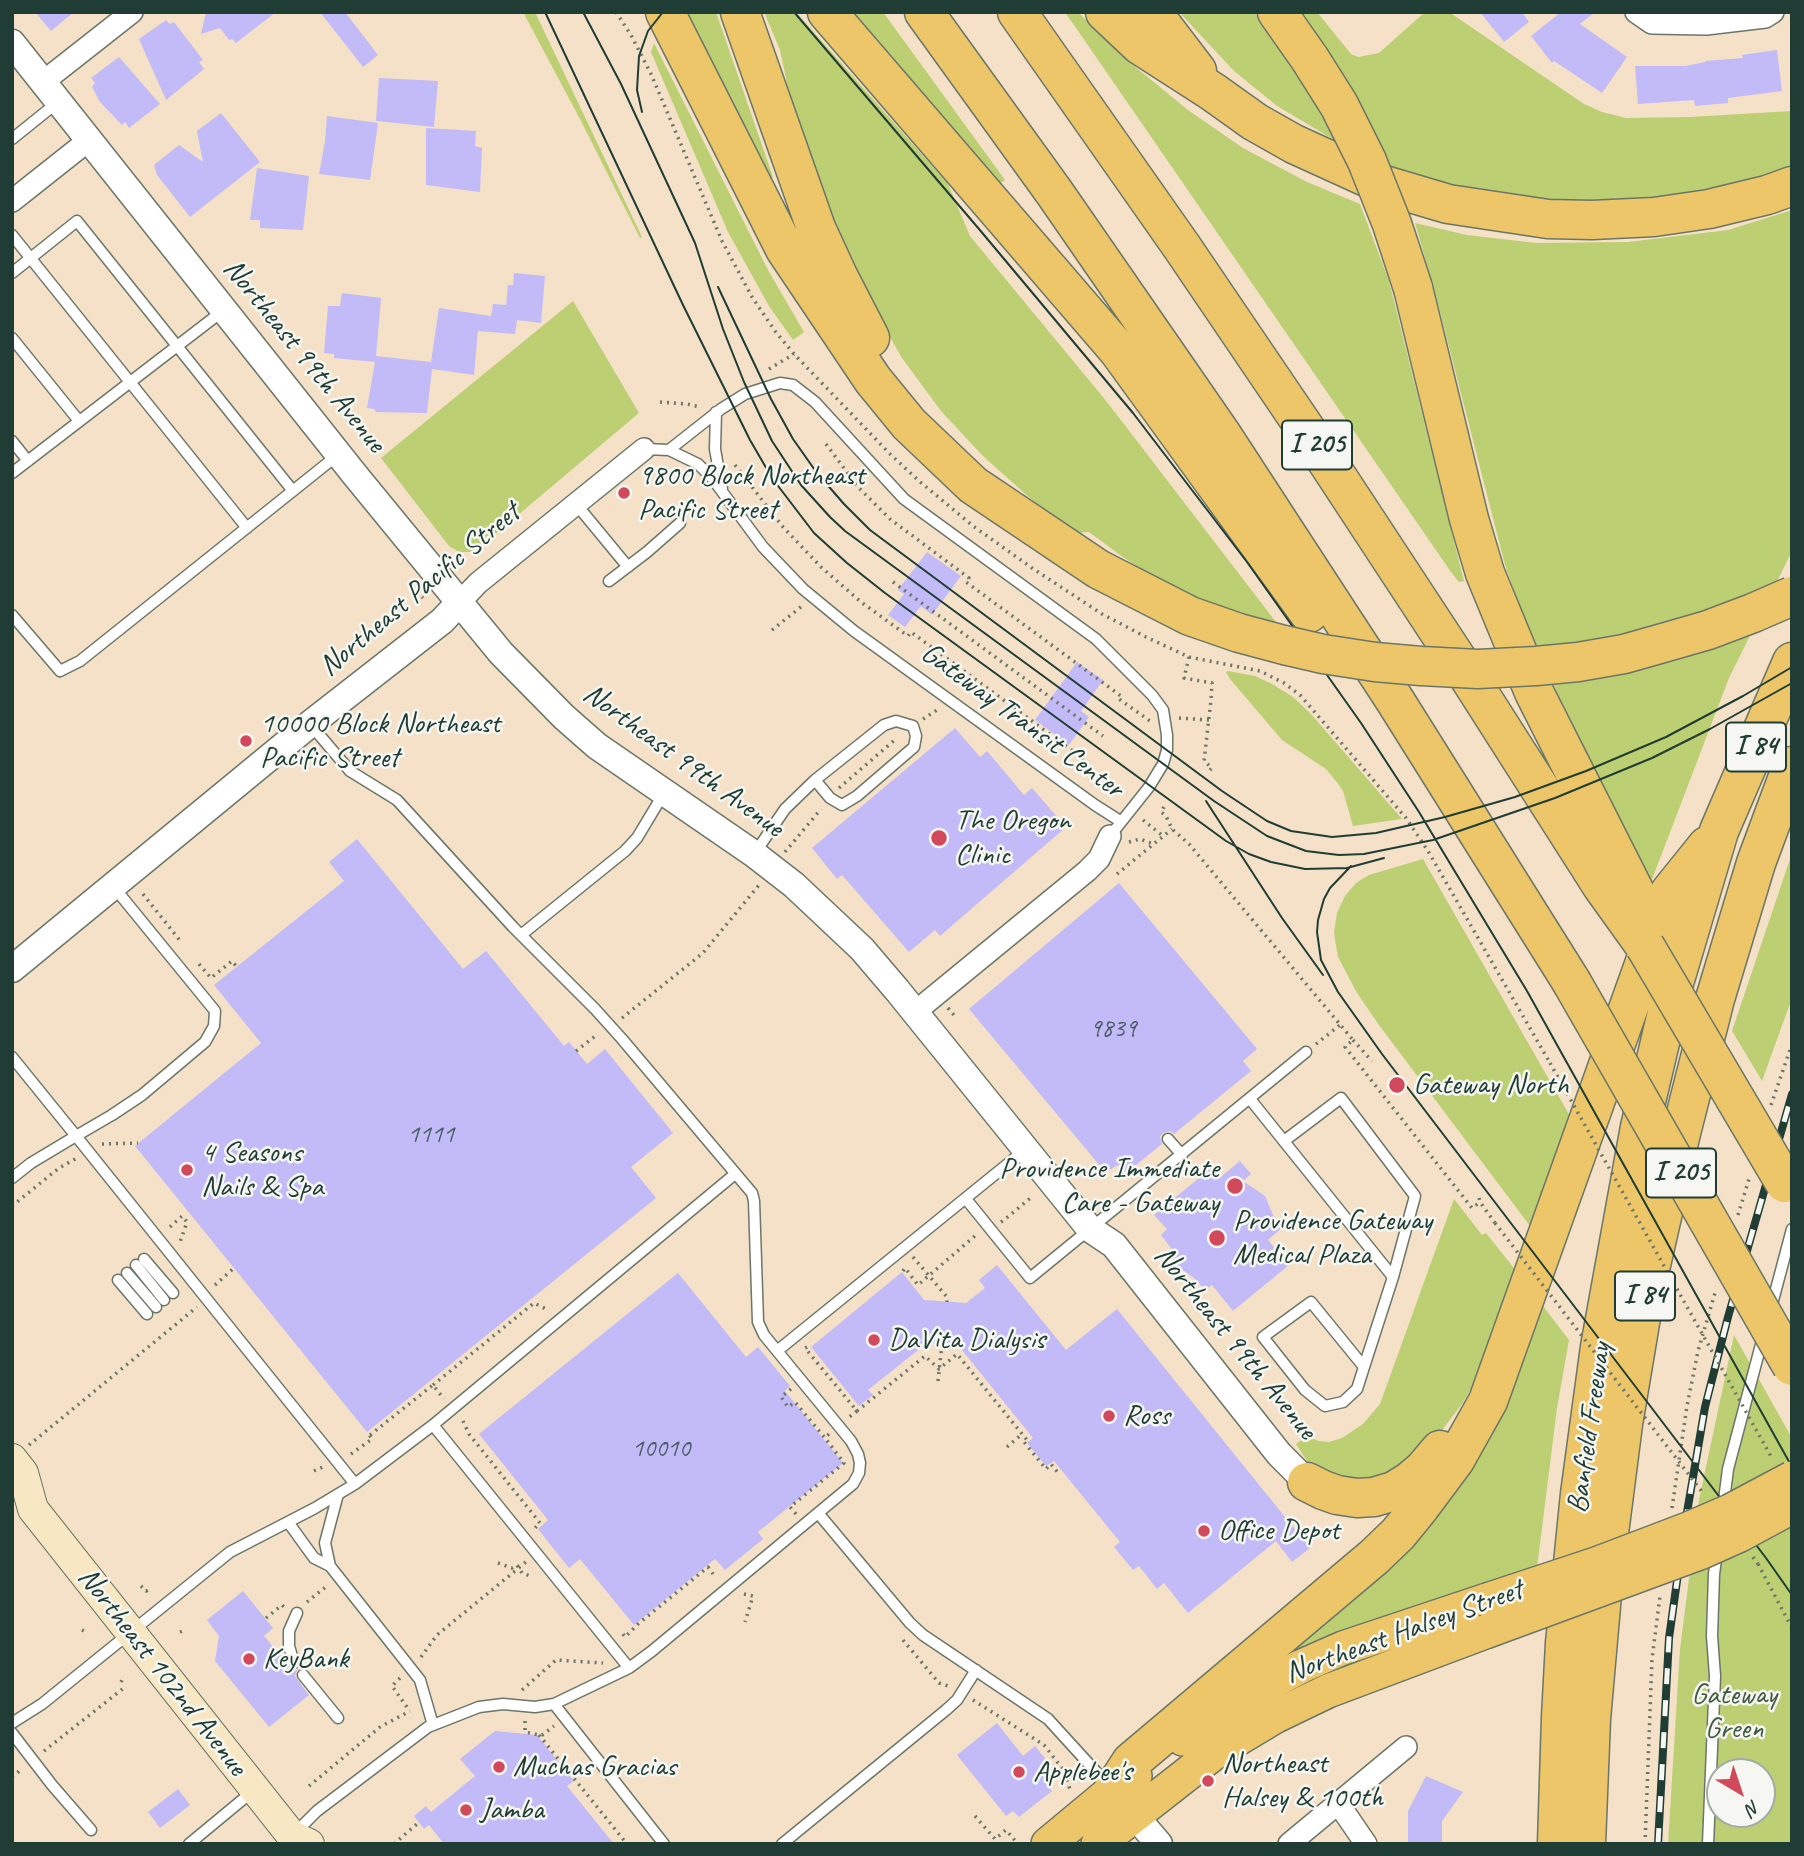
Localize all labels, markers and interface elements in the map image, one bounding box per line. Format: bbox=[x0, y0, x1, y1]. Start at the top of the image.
street label: Northeast 99th Avenue bbox=[215, 252, 393, 460]
road number: I 205 bbox=[1282, 420, 1352, 470]
place label: 9800 Block Northeast Pacific Street bbox=[638, 458, 865, 528]
marker: 9800 Block Northeast Pacific Street bbox=[616, 485, 632, 501]
street label: Northeast Pacific Street bbox=[312, 495, 528, 685]
street label: Gateway Transit Center bbox=[913, 635, 1131, 807]
street label: Northeast 99th Avenue bbox=[576, 676, 790, 846]
place label: 10000 Block Northeast Pacific Street bbox=[260, 706, 500, 776]
road number: I 84 bbox=[1726, 722, 1786, 772]
marker: 10000 Block Northeast Pacific Street bbox=[238, 733, 254, 749]
place label: The Oregon Clinic bbox=[955, 803, 1070, 874]
marker: The Oregon Clinic bbox=[929, 828, 949, 848]
house number: 9839 bbox=[1090, 1013, 1136, 1045]
place label: Gateway North bbox=[1413, 1067, 1569, 1103]
marker: Gateway North bbox=[1387, 1075, 1407, 1095]
house number: 1111 bbox=[408, 1119, 454, 1151]
place label: 4 Seasons Nails & Spa bbox=[201, 1135, 323, 1206]
road number: I 205 bbox=[1646, 1148, 1716, 1198]
place label: Providence Immediate Care - Gateway bbox=[999, 1151, 1219, 1222]
marker: 4 Seasons Nails & Spa bbox=[179, 1162, 195, 1178]
marker: Providence Immediate Care - Gateway bbox=[1225, 1176, 1245, 1196]
place label: Providence Gateway Medical Plaza bbox=[1233, 1203, 1432, 1274]
marker: Providence Gateway Medical Plaza bbox=[1207, 1228, 1227, 1248]
street label: Northeast 99th Avenue bbox=[1146, 1239, 1324, 1447]
road number: I 84 bbox=[1615, 1272, 1675, 1320]
place label: DaVita Dialysis bbox=[888, 1322, 1045, 1358]
marker: DaVita Dialysis bbox=[866, 1332, 882, 1348]
street label: Banfield Freeway bbox=[1560, 1341, 1620, 1515]
place label: Ross bbox=[1123, 1398, 1170, 1434]
marker: Ross bbox=[1101, 1408, 1117, 1424]
house number: 10010 bbox=[632, 1433, 690, 1465]
place label: Office Depot bbox=[1218, 1513, 1339, 1549]
marker: Office Depot bbox=[1196, 1523, 1212, 1539]
street label: Northeast 102nd Avenue bbox=[70, 1561, 254, 1783]
street label: Northeast Halsey Street bbox=[1280, 1572, 1528, 1692]
place label: KeyBank bbox=[263, 1641, 349, 1677]
marker: KeyBank bbox=[241, 1651, 257, 1667]
park label: Gateway Green bbox=[1691, 1677, 1777, 1748]
place label: Northeast Halsey & 100th bbox=[1222, 1746, 1383, 1816]
place label: Muchas Gracias bbox=[513, 1749, 676, 1785]
place label: Applebee's bbox=[1033, 1754, 1132, 1790]
north arrow bbox=[1706, 1758, 1776, 1828]
marker: Muchas Gracias bbox=[491, 1759, 507, 1775]
marker: Applebee's bbox=[1011, 1764, 1027, 1780]
marker: Northeast Halsey & 100th bbox=[1200, 1773, 1216, 1789]
place label: Jamba bbox=[480, 1792, 544, 1828]
text: N bbox=[1741, 1795, 1765, 1821]
marker: Jamba bbox=[458, 1802, 474, 1818]

